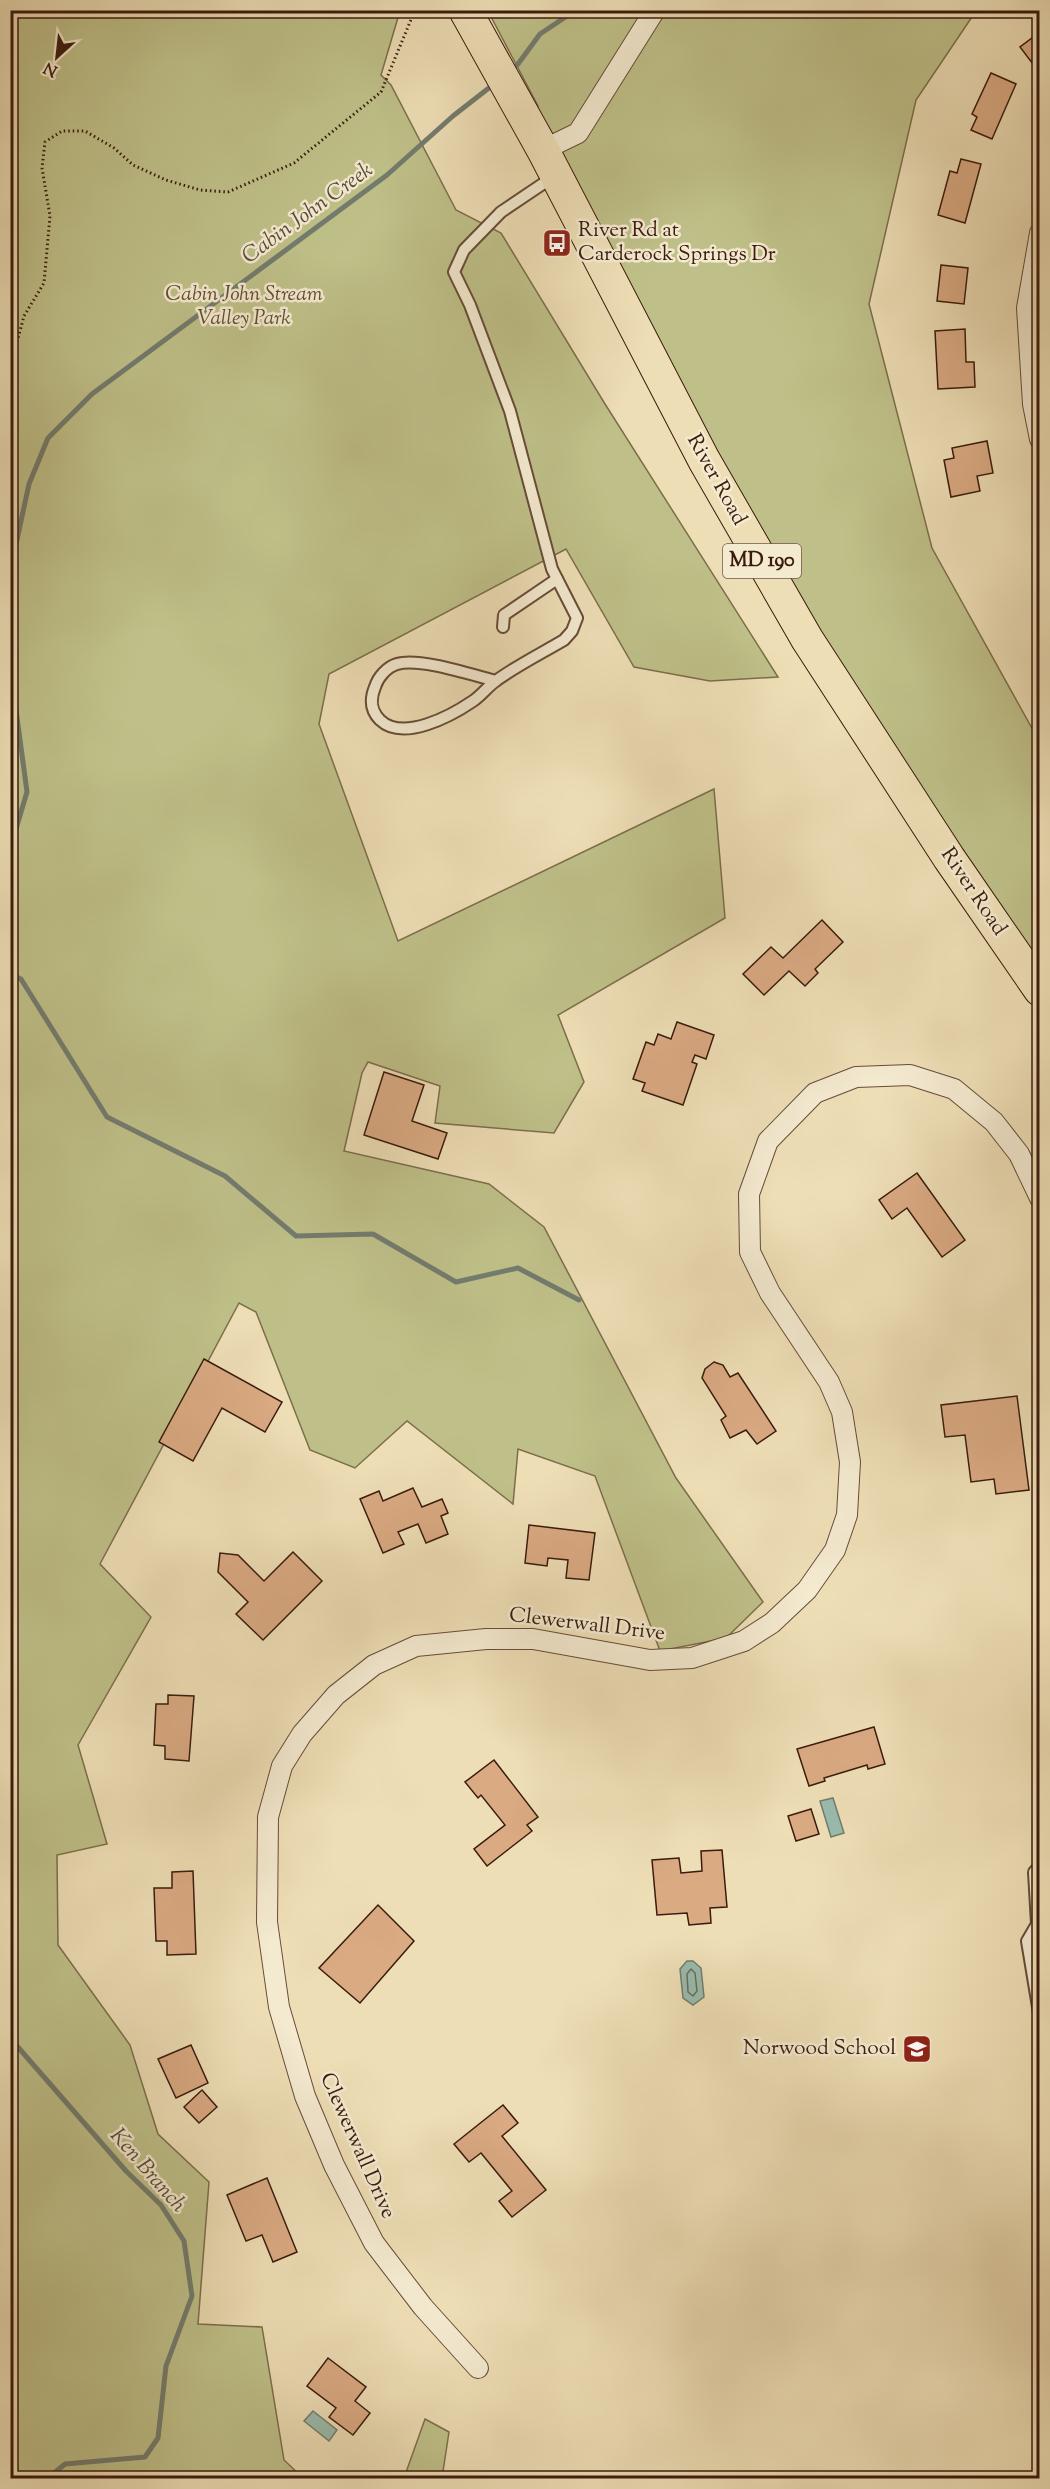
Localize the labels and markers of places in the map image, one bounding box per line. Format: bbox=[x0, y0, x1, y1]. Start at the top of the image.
place label: River Rd at Carderock Springs Dr bbox=[578, 216, 776, 270]
bus stop icon: River Rd at Carderock Springs Dr bbox=[541, 227, 573, 259]
school or university icon: Norwood School bbox=[901, 2033, 933, 2065]
place label: Norwood School bbox=[743, 2034, 896, 2064]

